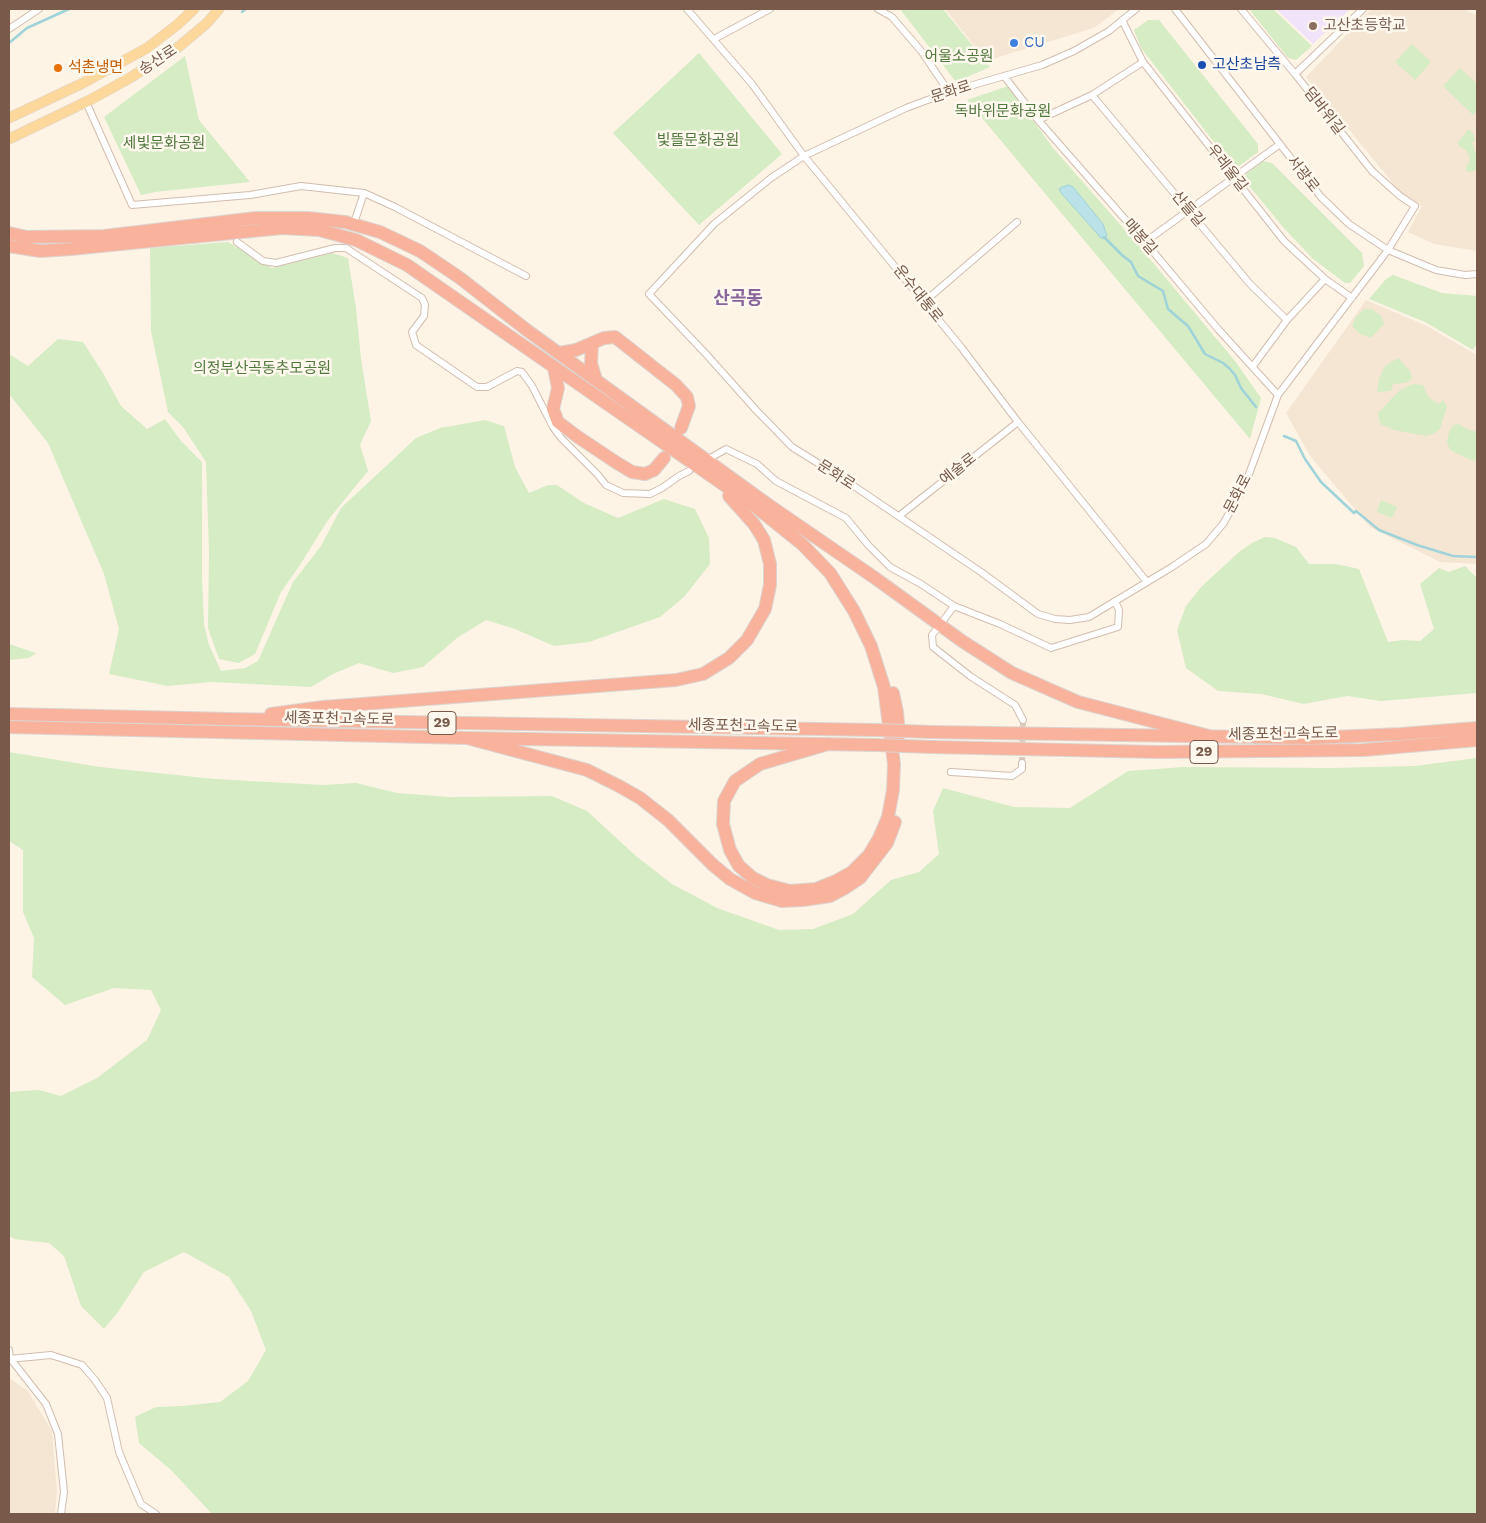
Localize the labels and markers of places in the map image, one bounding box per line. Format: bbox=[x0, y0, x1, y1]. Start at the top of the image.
place label: 고산초등학교 bbox=[1323, 17, 1406, 35]
marker: 고산초등학교 bbox=[1307, 20, 1319, 32]
place label: CU bbox=[1024, 34, 1045, 52]
marker: CU bbox=[1008, 37, 1020, 49]
place label: 고산초남측 bbox=[1212, 56, 1281, 74]
place label: 석촌냉면 bbox=[68, 59, 123, 77]
marker: 고산초남측 bbox=[1196, 59, 1208, 71]
marker: 석촌냉면 bbox=[52, 62, 64, 74]

